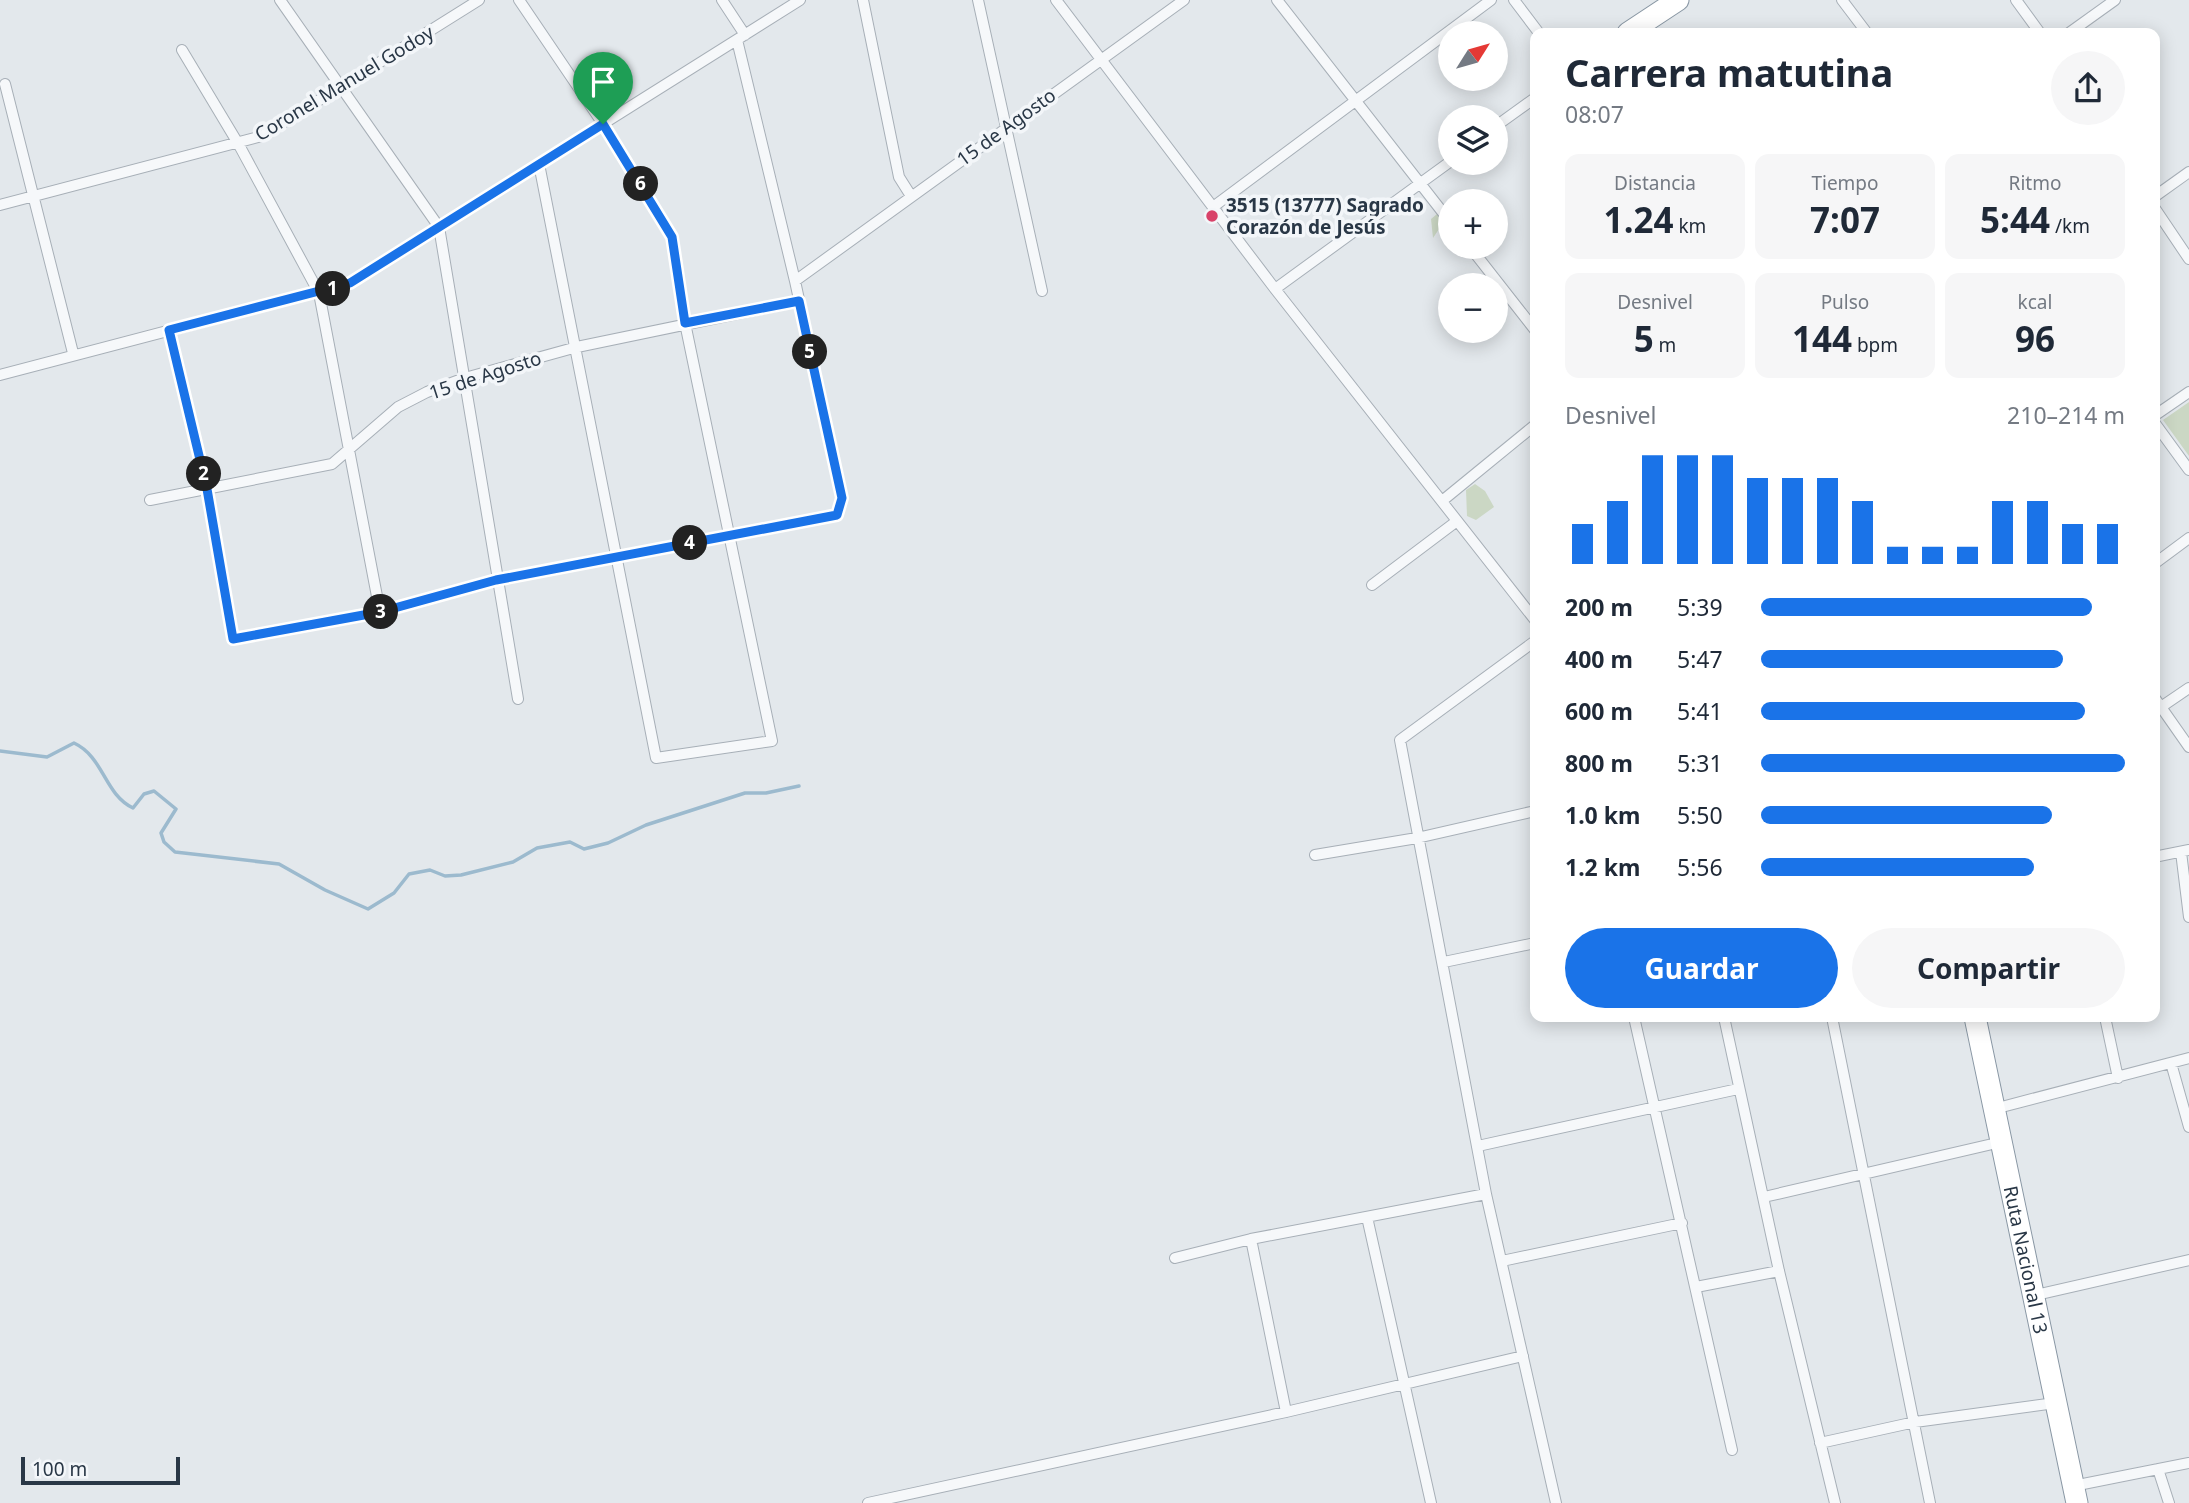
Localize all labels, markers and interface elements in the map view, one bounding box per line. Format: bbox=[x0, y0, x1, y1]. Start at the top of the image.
street label: Coronel Manuel Godoy bbox=[250, 19, 439, 147]
north arrow bbox=[1438, 21, 1508, 91]
map controls bbox=[1438, 21, 1508, 343]
text: Carrera matutina bbox=[1565, 46, 1893, 98]
button: share bbox=[2051, 51, 2125, 125]
pin bbox=[573, 52, 633, 124]
icon: arrive bbox=[584, 63, 622, 101]
street label: 15 de Agosto bbox=[951, 82, 1061, 172]
text: 08:07 bbox=[1565, 98, 1624, 130]
button: layers bbox=[1438, 105, 1508, 175]
pin: 6 bbox=[624, 166, 658, 202]
text: 6 bbox=[635, 170, 646, 196]
text: Distancia bbox=[1614, 170, 1696, 196]
text: Tiempo bbox=[1811, 170, 1879, 196]
text: Ritmo bbox=[2009, 170, 2061, 196]
button: + bbox=[1438, 189, 1508, 259]
place label: 3515 (13777) Sagrado Corazón de Jesús bbox=[1226, 192, 1424, 240]
text: 1.24 bbox=[1604, 196, 1674, 243]
text: 7:07 bbox=[1810, 196, 1880, 243]
text: 5:44 bbox=[1980, 196, 2050, 243]
marker: 3515 (13777) Sagrado Corazón de Jesús bbox=[1204, 208, 1220, 224]
text: km bbox=[1674, 213, 1706, 239]
text: /km bbox=[2050, 213, 2090, 239]
pin: 1 bbox=[316, 272, 350, 306]
button: − bbox=[1438, 273, 1508, 343]
text: 1 bbox=[327, 275, 338, 301]
text: Desnivel bbox=[1617, 289, 1693, 315]
text: Pulso bbox=[1821, 289, 1869, 315]
text: kcal bbox=[2018, 289, 2052, 315]
text: 5 bbox=[1634, 315, 1654, 362]
text: 144 bbox=[1792, 315, 1852, 362]
text: 96 bbox=[2015, 315, 2055, 362]
text: m bbox=[1654, 332, 1676, 358]
text: bpm bbox=[1852, 332, 1898, 358]
pin: 5 bbox=[792, 334, 828, 370]
text: 5 bbox=[804, 338, 815, 364]
street label: 15 de Agosto bbox=[425, 345, 545, 405]
text: Desnivel bbox=[1565, 399, 1657, 431]
text: 210–214 m bbox=[2007, 399, 2125, 431]
pin: 2 bbox=[186, 456, 222, 491]
text: 2 bbox=[198, 460, 209, 486]
pin: 4 bbox=[672, 526, 708, 560]
text: 4 bbox=[684, 529, 695, 555]
text: 200 m bbox=[1565, 591, 1633, 623]
text: 5:39 bbox=[1677, 591, 1723, 623]
pin: 3 bbox=[364, 594, 398, 630]
text: 3 bbox=[375, 598, 386, 624]
text: 400 m bbox=[1565, 643, 1633, 675]
text: 5:47 bbox=[1677, 643, 1723, 675]
text: 600 m bbox=[1565, 695, 1633, 727]
text: 5:41 bbox=[1677, 695, 1723, 727]
text: 800 m bbox=[1565, 747, 1633, 779]
text: 5:31 bbox=[1677, 747, 1723, 779]
text: 1.0 km bbox=[1565, 799, 1640, 831]
text: 5:50 bbox=[1677, 799, 1723, 831]
text: 1.2 km bbox=[1565, 851, 1640, 883]
text: 5:56 bbox=[1677, 851, 1723, 883]
button: Guardar bbox=[1565, 928, 1838, 1008]
button: Compartir bbox=[1852, 928, 2125, 1008]
street label: Ruta Nacional 13 bbox=[1998, 1183, 2054, 1336]
scale bar bbox=[21, 1454, 180, 1486]
text: 100 m bbox=[32, 1456, 87, 1482]

